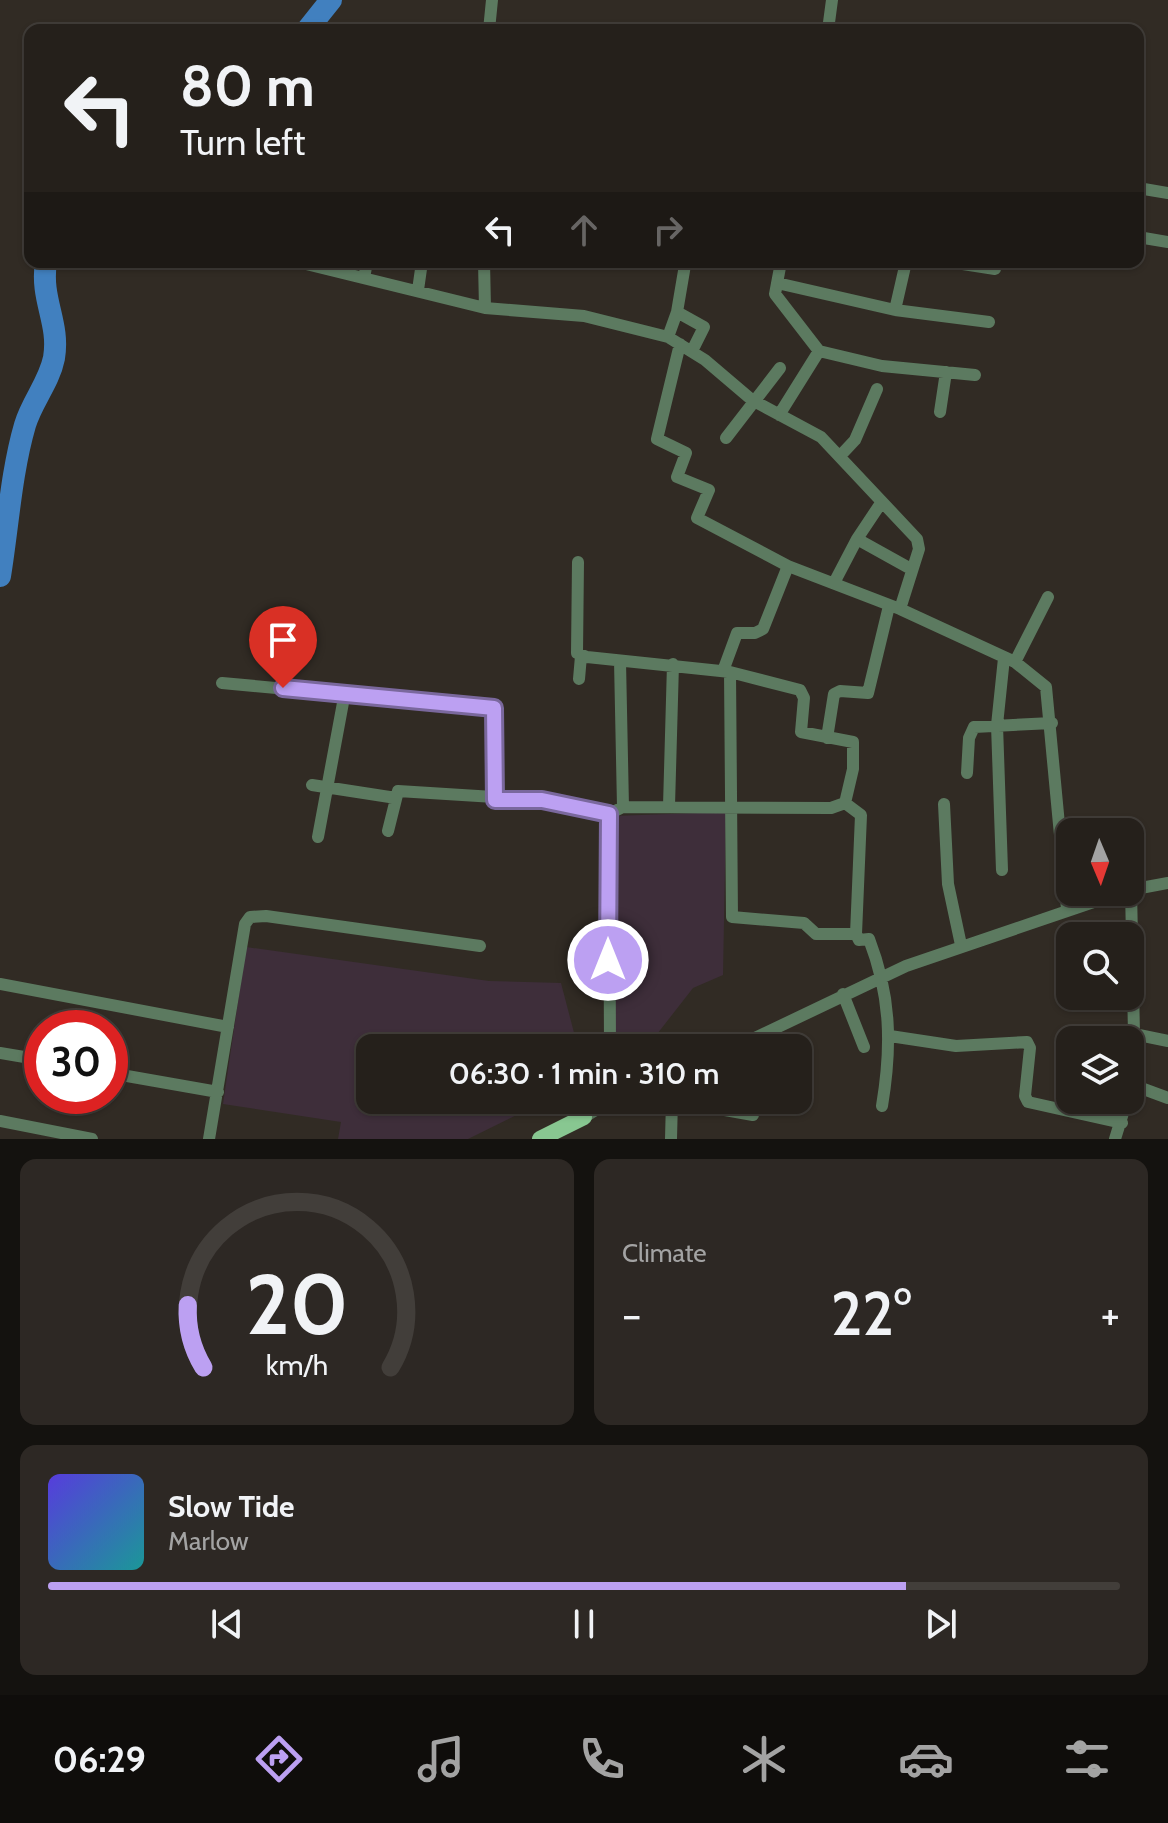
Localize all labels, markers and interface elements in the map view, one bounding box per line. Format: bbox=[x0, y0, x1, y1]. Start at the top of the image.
text: 80 m bbox=[180, 52, 315, 120]
icon: left bbox=[48, 56, 152, 160]
text: Turn left bbox=[180, 120, 305, 164]
icon: left bbox=[478, 208, 522, 252]
icon: ahead bbox=[562, 208, 606, 252]
icon: right bbox=[646, 208, 690, 252]
pin bbox=[249, 606, 317, 688]
icon: arrive bbox=[261, 618, 305, 662]
north arrow bbox=[1056, 818, 1144, 906]
map controls bbox=[1056, 818, 1144, 1114]
position arrow bbox=[566, 918, 650, 1002]
button: search bbox=[1056, 922, 1144, 1010]
speed limit sign: 30 bbox=[24, 1010, 128, 1114]
button: layers bbox=[1056, 1026, 1144, 1114]
text: 06:30 · 1 min · 310 m bbox=[449, 1055, 719, 1092]
text: Climate bbox=[622, 1237, 707, 1269]
text: 20 bbox=[246, 1254, 348, 1355]
text: 22° bbox=[831, 1277, 911, 1350]
text: − bbox=[622, 1288, 641, 1341]
text: + bbox=[1101, 1288, 1120, 1341]
text: km/h bbox=[266, 1347, 328, 1382]
text: Slow Tide bbox=[168, 1488, 295, 1525]
text: Marlow bbox=[168, 1525, 249, 1557]
icon: previous bbox=[205, 1602, 249, 1646]
icon: pause bbox=[562, 1602, 606, 1646]
icon: next bbox=[919, 1602, 963, 1646]
icon: directions bbox=[251, 1731, 307, 1787]
icon: music bbox=[413, 1731, 469, 1787]
icon: phone bbox=[574, 1731, 630, 1787]
icon: climate bbox=[736, 1731, 792, 1787]
icon: car bbox=[898, 1731, 954, 1787]
icon: filters bbox=[1059, 1731, 1115, 1787]
text: 06:29 bbox=[53, 1737, 146, 1781]

